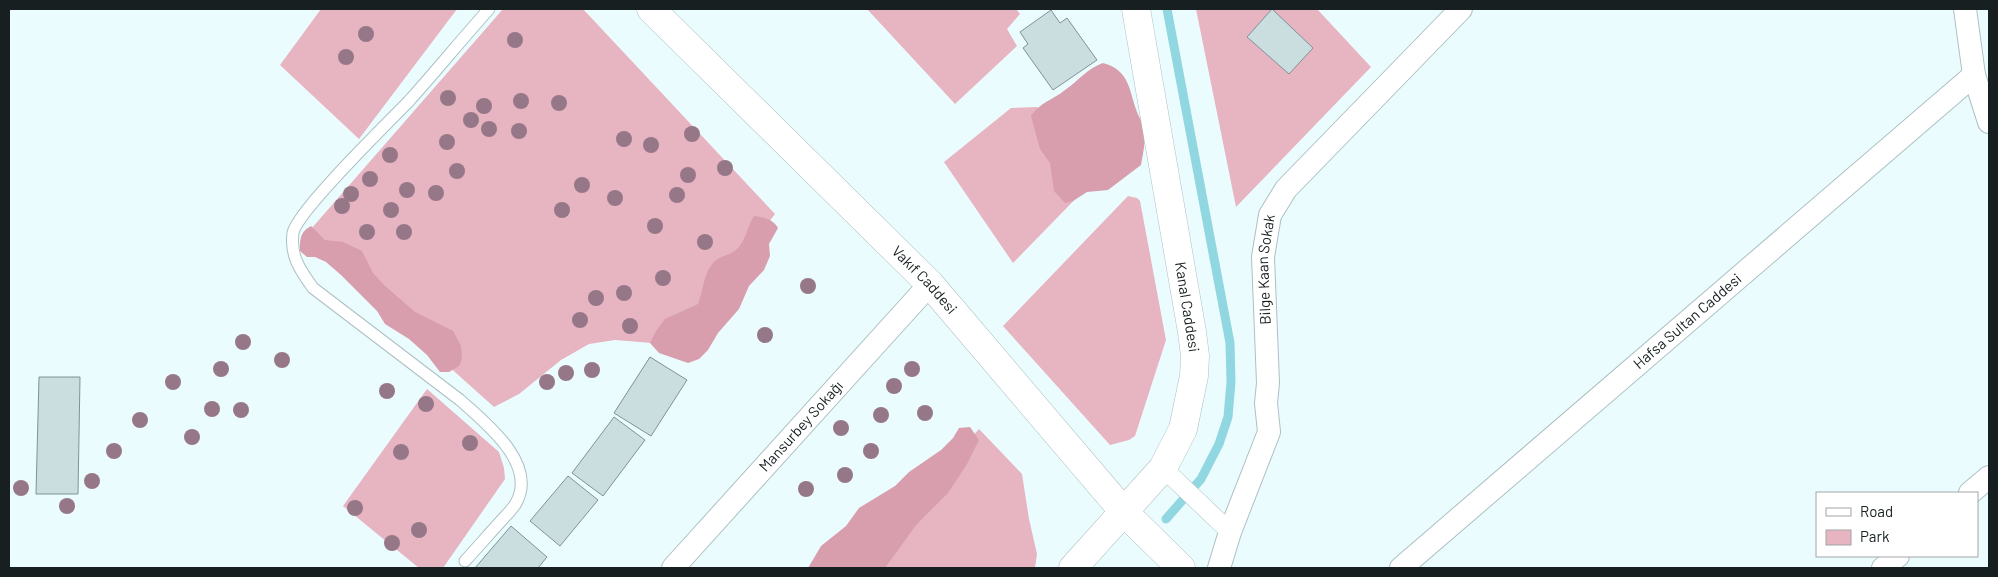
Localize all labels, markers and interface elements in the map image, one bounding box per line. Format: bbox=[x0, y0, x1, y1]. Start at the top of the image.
street label: Bilge Kaan Sokak bbox=[1253, 212, 1278, 325]
street label: Vakıf Caddesi bbox=[889, 242, 961, 317]
street label: Kanal Caddesi bbox=[1172, 261, 1204, 353]
street label: Hafsa Sultan Caddesi bbox=[1629, 269, 1745, 372]
street label: Mansurbey Sokağı bbox=[755, 377, 846, 475]
legend bbox=[1816, 492, 1978, 557]
text: Road bbox=[1860, 502, 1893, 520]
text: Park bbox=[1860, 527, 1890, 545]

